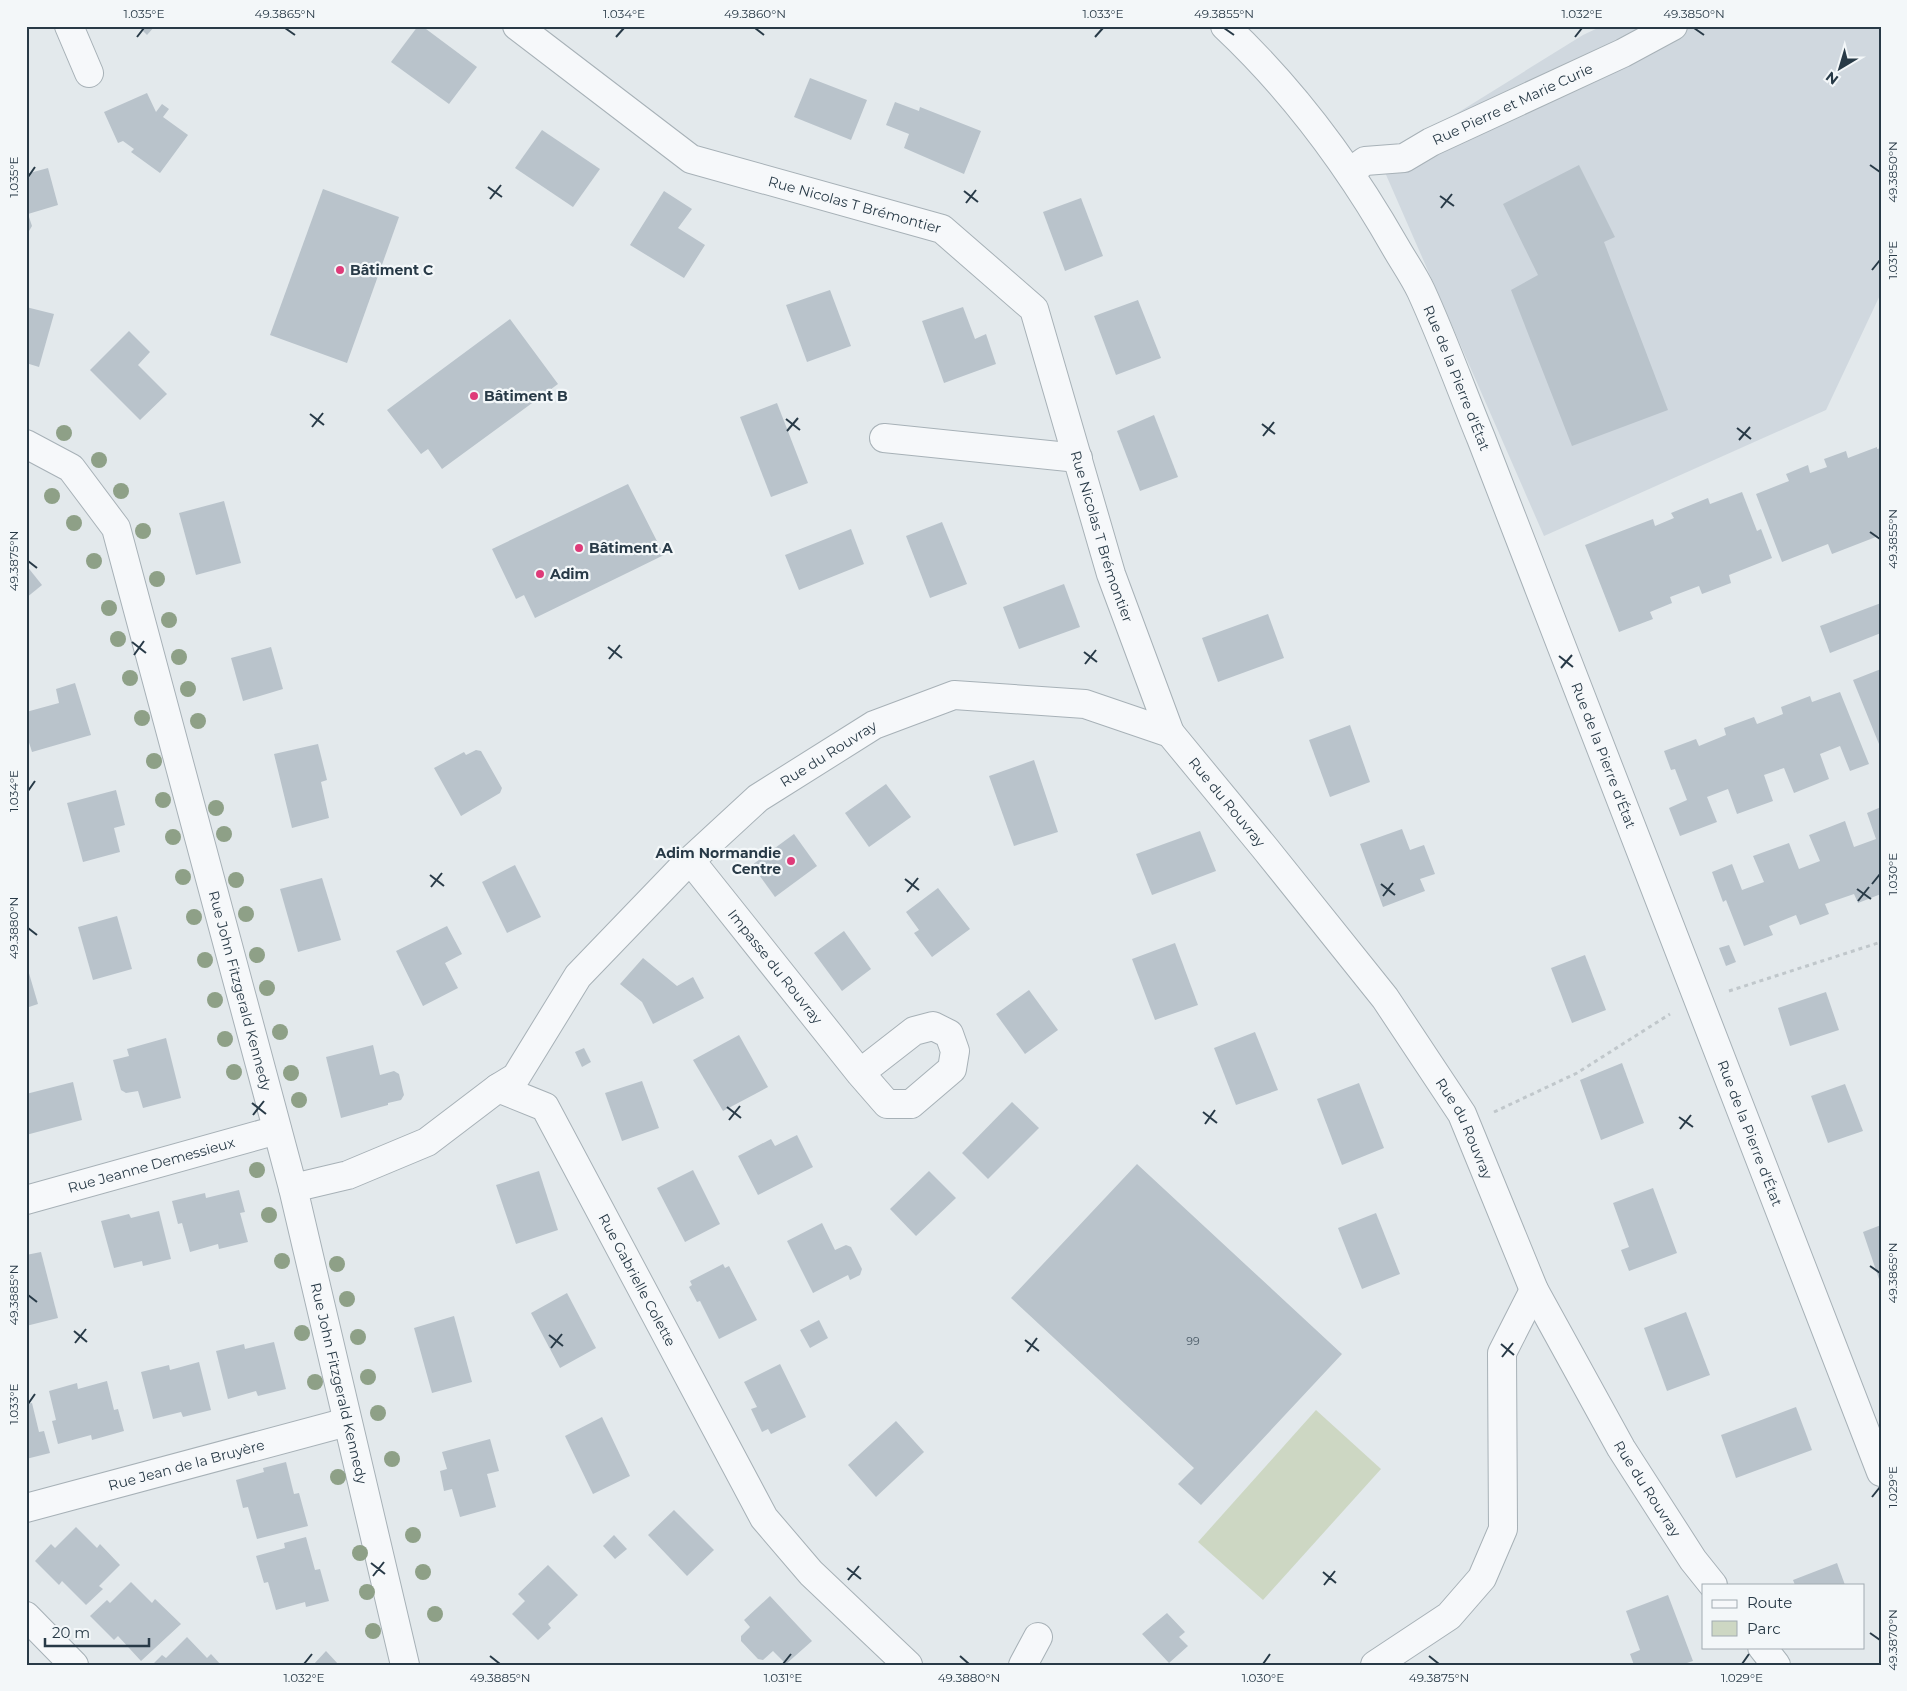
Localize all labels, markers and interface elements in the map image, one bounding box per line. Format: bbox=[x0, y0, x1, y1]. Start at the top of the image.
text: 1.035°E bbox=[124, 6, 164, 21]
text: 49.3865°N bbox=[255, 6, 315, 21]
text: 1.034°E bbox=[603, 6, 645, 21]
text: 49.3860°N bbox=[724, 6, 786, 21]
text: 1.033°E bbox=[1083, 6, 1123, 21]
text: 49.3855°N bbox=[1194, 6, 1254, 21]
text: 1.032°E bbox=[1561, 6, 1603, 21]
text: 49.3850°N bbox=[1663, 6, 1725, 21]
north arrow bbox=[1814, 42, 1864, 92]
street label: Rue Pierre et Marie Curie bbox=[1429, 59, 1596, 149]
text: N bbox=[1822, 68, 1842, 89]
text: 49.3850°N bbox=[1885, 141, 1900, 203]
text: 1.035°E bbox=[6, 157, 21, 197]
street label: Rue Nicolas T Brémontier bbox=[766, 172, 944, 237]
text: 1.031°E bbox=[1885, 241, 1900, 279]
place label: Bâtiment C bbox=[350, 261, 433, 279]
marker: Bâtiment C bbox=[334, 264, 346, 276]
street label: Rue de la Pierre d'État bbox=[1419, 302, 1494, 454]
place label: Bâtiment B bbox=[484, 387, 568, 405]
marker: Bâtiment B bbox=[468, 390, 480, 402]
street label: Rue Nicolas T Brémontier bbox=[1067, 449, 1137, 625]
text: 49.3855°N bbox=[1885, 509, 1900, 569]
text: 49.3875°N bbox=[6, 531, 21, 591]
place label: Bâtiment A bbox=[589, 539, 673, 557]
marker: Bâtiment A bbox=[573, 542, 585, 554]
place label: Adim bbox=[549, 565, 589, 583]
marker: Adim bbox=[534, 568, 546, 580]
street label: Rue de la Pierre d'État bbox=[1567, 680, 1640, 831]
street label: Rue du Rouvray bbox=[777, 716, 880, 791]
street label: Rue du Rouvray bbox=[1185, 754, 1269, 851]
text: 1.034°E bbox=[6, 770, 21, 812]
place label: Adim Normandie Centre bbox=[655, 844, 781, 878]
text: 1.030°E bbox=[1885, 853, 1900, 895]
marker: Adim Normandie Centre bbox=[785, 855, 797, 867]
street label: Rue John Fitzgerald Kennedy bbox=[205, 889, 276, 1093]
text: 49.3880°N bbox=[6, 897, 21, 959]
street label: Impasse du Rouvray bbox=[724, 906, 827, 1028]
street label: Rue de la Pierre d'État bbox=[1713, 1057, 1786, 1209]
street label: Rue du Rouvray bbox=[1432, 1075, 1497, 1182]
street label: Rue Jeanne Demessieux bbox=[66, 1133, 237, 1197]
street label: Rue Gabrielle Colette bbox=[594, 1211, 680, 1349]
text: 49.3865°N bbox=[1885, 1243, 1900, 1303]
text: 49.3885°N bbox=[6, 1264, 21, 1326]
street label: Rue John Fitzgerald Kennedy bbox=[307, 1281, 371, 1486]
house number: 99 bbox=[1186, 1334, 1200, 1348]
text: 1.033°E bbox=[6, 1384, 21, 1424]
street label: Rue Jean de la Bruyère bbox=[106, 1436, 266, 1495]
street label: Rue du Rouvray bbox=[1610, 1438, 1685, 1541]
text: 1.029°E bbox=[1885, 1466, 1900, 1508]
legend bbox=[1702, 1584, 1864, 1648]
text: Route bbox=[1747, 1593, 1792, 1612]
text: 49.3870°N bbox=[1885, 1609, 1900, 1671]
scale bar bbox=[45, 1616, 149, 1648]
text: Parc bbox=[1747, 1619, 1781, 1638]
text: 20 m bbox=[52, 1623, 90, 1642]
text: 1.032°E bbox=[283, 1670, 325, 1685]
text: 49.3885°N bbox=[469, 1670, 531, 1685]
text: 1.031°E bbox=[764, 1670, 802, 1685]
text: 49.3880°N bbox=[938, 1670, 1000, 1685]
text: 1.030°E bbox=[1242, 1670, 1284, 1685]
text: 49.3875°N bbox=[1409, 1670, 1469, 1685]
text: 1.029°E bbox=[1721, 1670, 1763, 1685]

